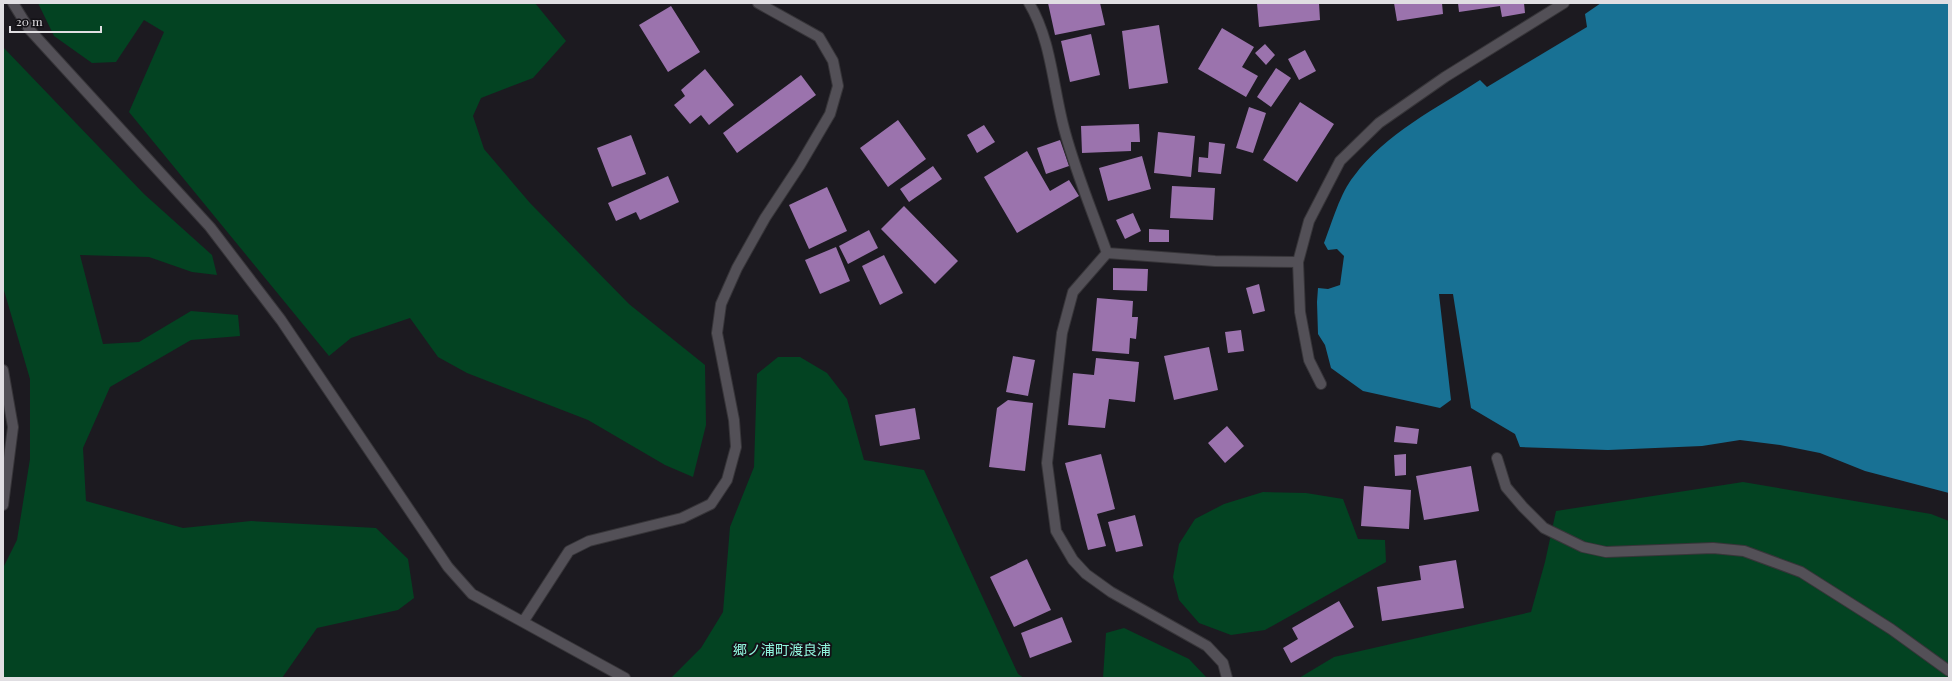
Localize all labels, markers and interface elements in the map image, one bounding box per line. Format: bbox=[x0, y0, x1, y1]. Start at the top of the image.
scale bar bbox=[10, 8, 101, 34]
text: 20 m bbox=[16, 13, 43, 29]
district label: 郷ノ浦町渡良浦 bbox=[733, 640, 831, 659]

